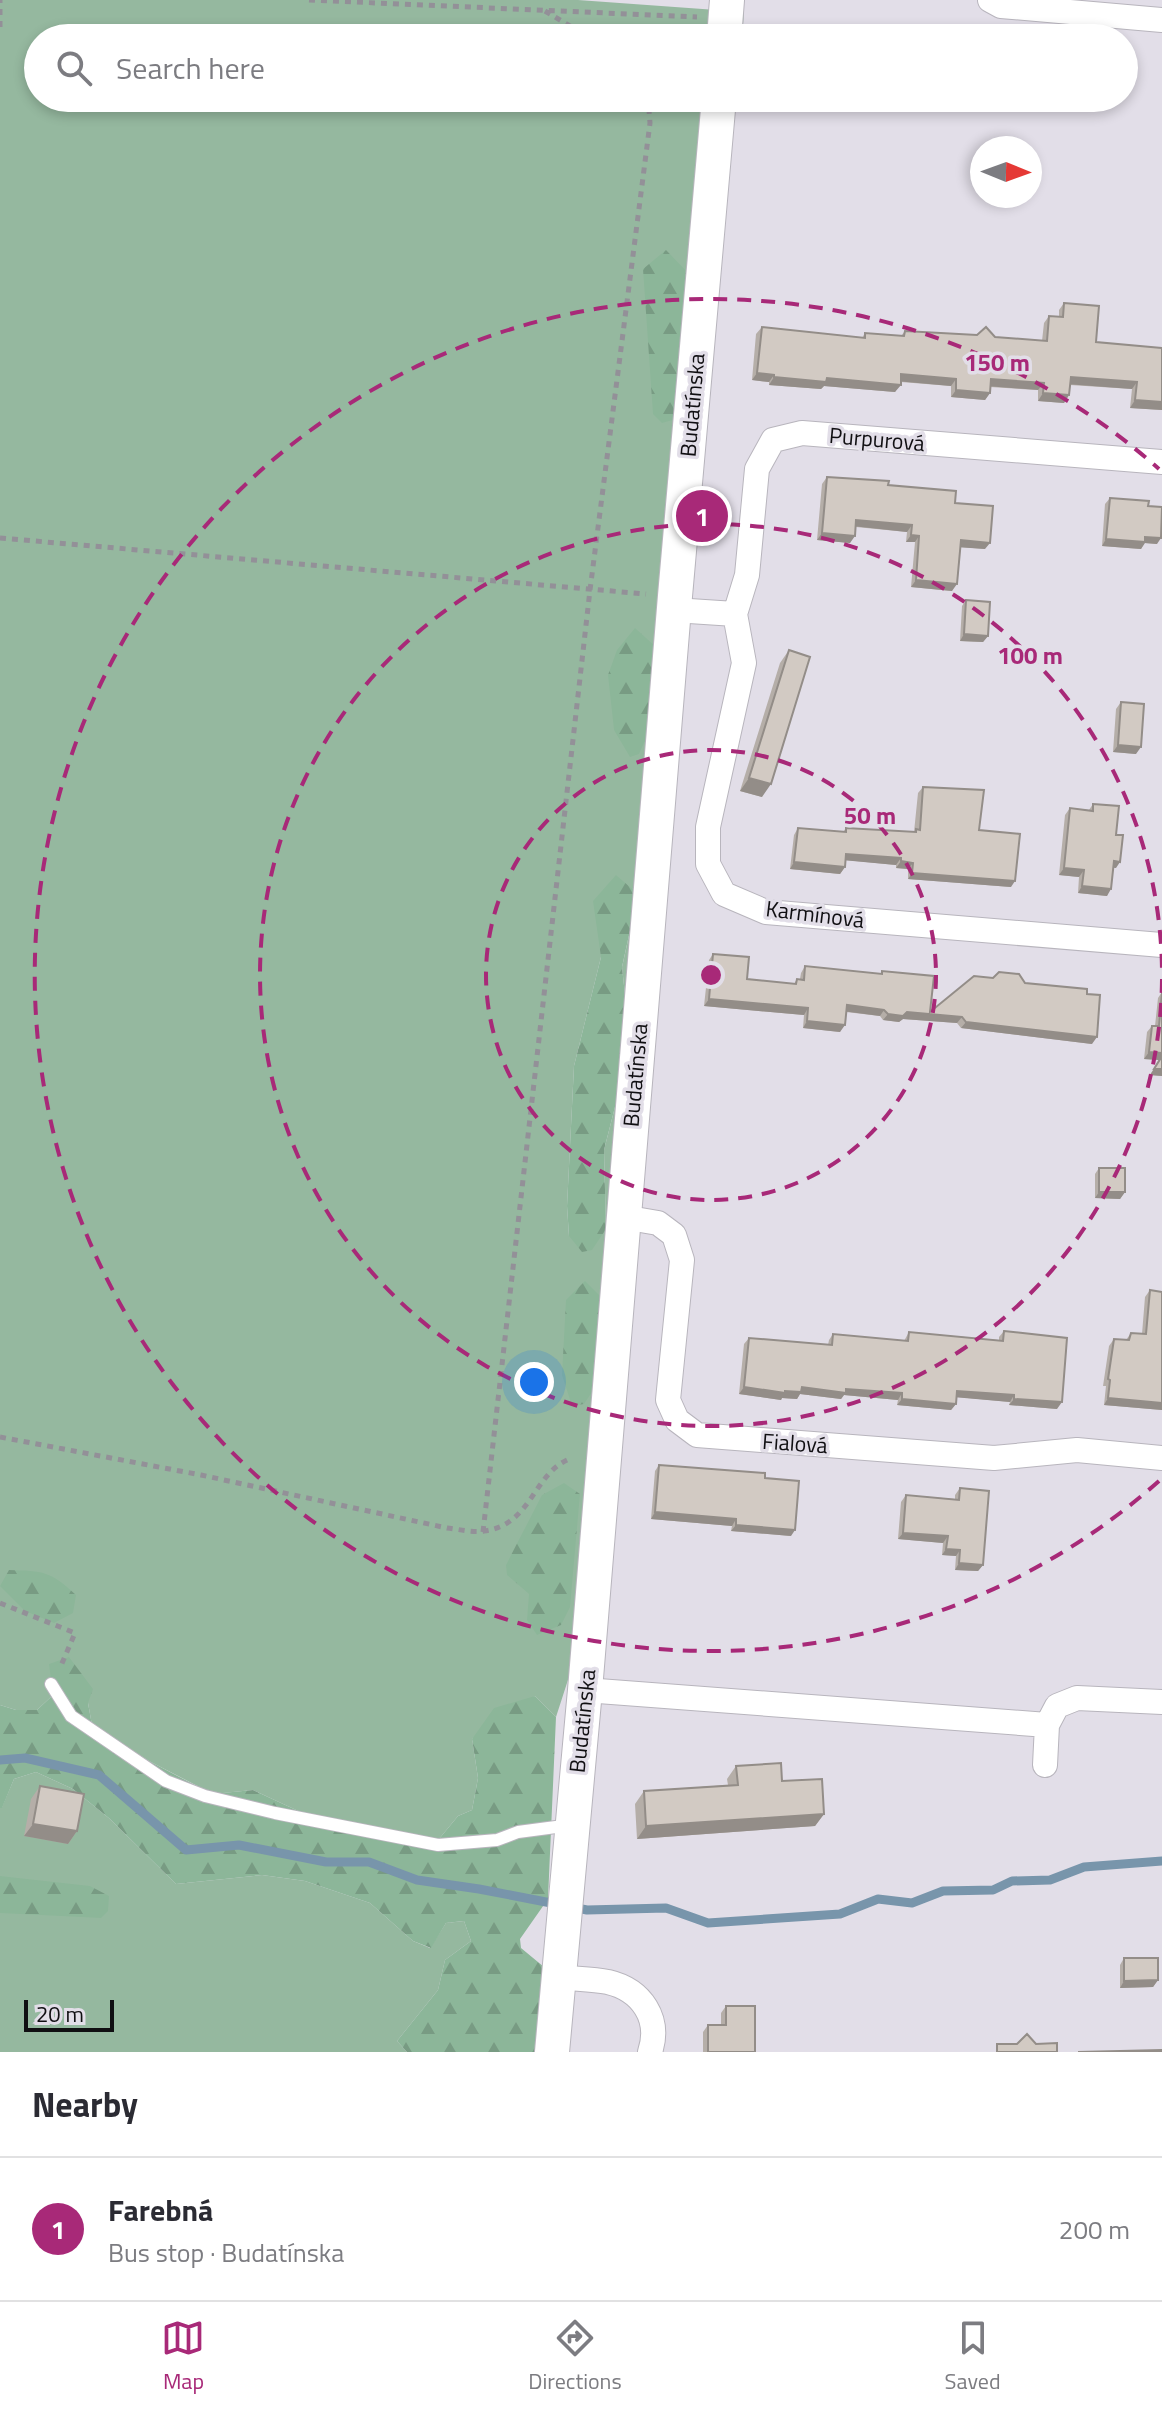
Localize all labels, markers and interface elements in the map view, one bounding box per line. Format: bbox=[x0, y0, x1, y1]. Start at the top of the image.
search box bbox=[24, 24, 1138, 112]
text: Search here bbox=[116, 45, 265, 91]
icon: search bbox=[52, 46, 96, 90]
north arrow bbox=[970, 136, 1042, 208]
text: 150 m bbox=[964, 344, 1030, 380]
street label: Budatínska bbox=[671, 352, 713, 458]
street label: Purpurová bbox=[828, 418, 926, 460]
pin: 1 bbox=[676, 486, 728, 546]
text: 100 m bbox=[997, 637, 1063, 673]
text: 50 m bbox=[844, 797, 896, 833]
street label: Karmínová bbox=[764, 891, 866, 937]
centre of rings bbox=[697, 961, 725, 989]
street label: Budatínska bbox=[614, 1022, 656, 1128]
your location bbox=[514, 1362, 554, 1402]
street label: Fialová bbox=[761, 1424, 829, 1462]
street label: Budatínska bbox=[560, 1668, 604, 1774]
scale bar bbox=[24, 1996, 114, 2032]
text: 20 m bbox=[36, 1997, 84, 2031]
text: Nearby bbox=[32, 2078, 138, 2130]
text: Farebná bbox=[108, 2187, 213, 2233]
text: 1 bbox=[51, 2210, 65, 2249]
text: 200 m bbox=[1059, 2210, 1130, 2249]
text: Bus stop · Budatínska bbox=[108, 2233, 344, 2272]
tab: Map bbox=[161, 2316, 205, 2398]
tab: Directions bbox=[528, 2316, 622, 2398]
tab: Saved bbox=[945, 2316, 1001, 2398]

